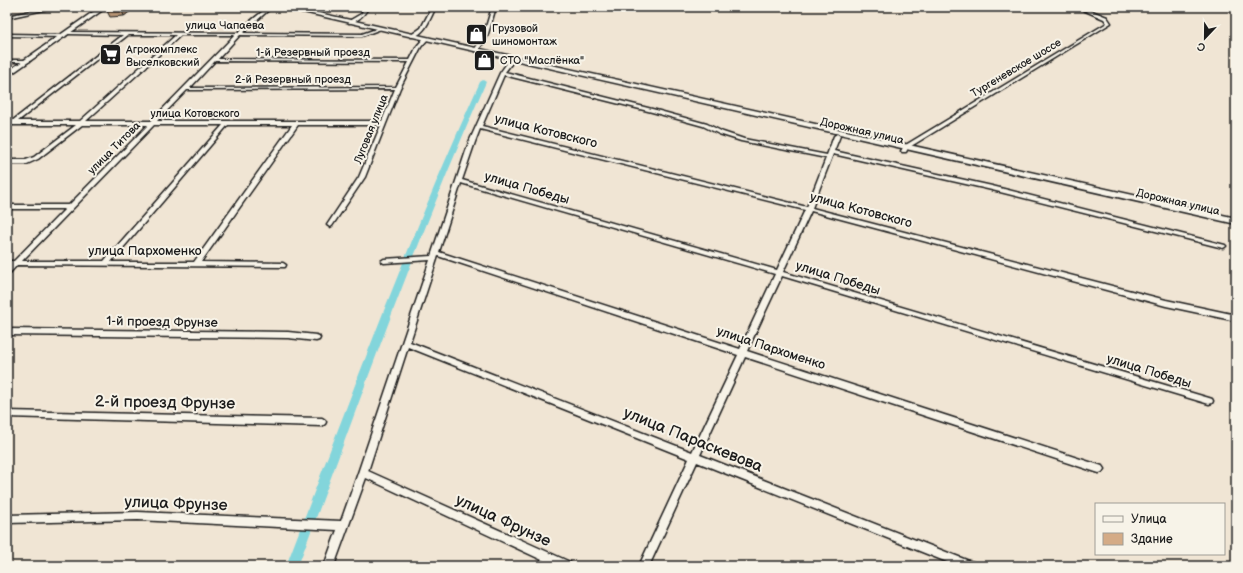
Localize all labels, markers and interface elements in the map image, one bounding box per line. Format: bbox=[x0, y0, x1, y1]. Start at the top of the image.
north arrow bbox=[1185, 18, 1225, 58]
street label: улица Чапаева bbox=[186, 19, 265, 32]
shop icon: Грузовой шиномонтаж bbox=[464, 21, 490, 47]
place label: Грузовой шиномонтаж bbox=[492, 22, 557, 48]
street label: Тургеневское шоссе bbox=[968, 36, 1064, 100]
text: С bbox=[1195, 39, 1207, 54]
supermarket icon: Агрокомплекс Выселковский bbox=[97, 42, 123, 68]
place label: Агрокомплекс Выселковский bbox=[125, 43, 200, 69]
street label: 1-й Резервный проезд bbox=[256, 46, 370, 59]
shop icon: СТО "Маслёнка" bbox=[472, 47, 498, 73]
place label: СТО "Маслёнка" bbox=[500, 54, 584, 67]
street label: 2-й Резервный проезд bbox=[235, 73, 351, 86]
street label: Луговая улица bbox=[351, 92, 391, 166]
street label: улица Котовского bbox=[151, 107, 240, 120]
street label: улица Котовского bbox=[493, 111, 599, 152]
street label: Дорожная улица bbox=[819, 115, 905, 147]
street label: улица Титова bbox=[85, 119, 143, 177]
street label: улица Победы bbox=[483, 168, 571, 208]
street label: Дорожная улица bbox=[1135, 186, 1221, 218]
street label: улица Котовского bbox=[808, 189, 914, 231]
street label: улица Пархоменко bbox=[88, 243, 202, 259]
street label: улица Победы bbox=[794, 258, 882, 298]
street label: 1-й проезд Фрунзе bbox=[106, 313, 218, 331]
street label: улица Пархоменко bbox=[715, 323, 828, 373]
street label: улица Победы bbox=[1105, 351, 1193, 391]
street label: 2-й проезд Фрунзе bbox=[95, 392, 235, 414]
street label: улица Параскевова bbox=[621, 403, 766, 477]
street label: улица Фрунзе bbox=[452, 491, 554, 551]
street label: улица Фрунзе bbox=[124, 493, 228, 515]
legend bbox=[1095, 503, 1225, 555]
text: Улица bbox=[1131, 512, 1167, 527]
text: Здание bbox=[1131, 532, 1173, 547]

